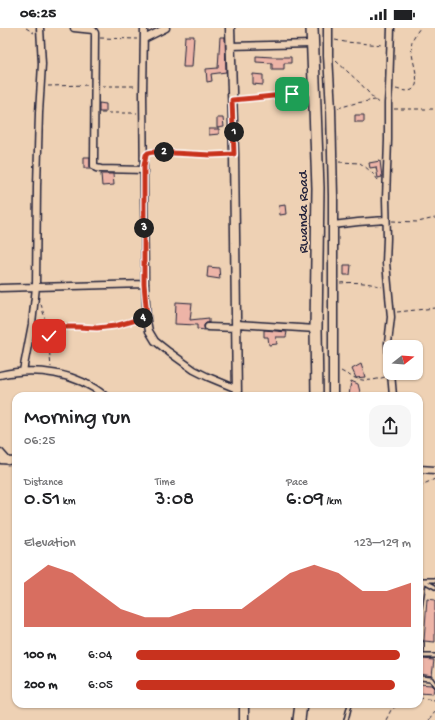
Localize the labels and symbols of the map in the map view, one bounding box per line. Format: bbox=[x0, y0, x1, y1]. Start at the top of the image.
pin bbox=[275, 77, 309, 111]
pin: 1 bbox=[224, 122, 244, 142]
pin: 2 bbox=[154, 142, 174, 162]
street label: Rwanda Road bbox=[296, 169, 313, 253]
pin: 3 bbox=[134, 218, 154, 238]
pin: 4 bbox=[133, 308, 153, 328]
pin bbox=[32, 319, 66, 353]
north arrow bbox=[383, 340, 423, 380]

